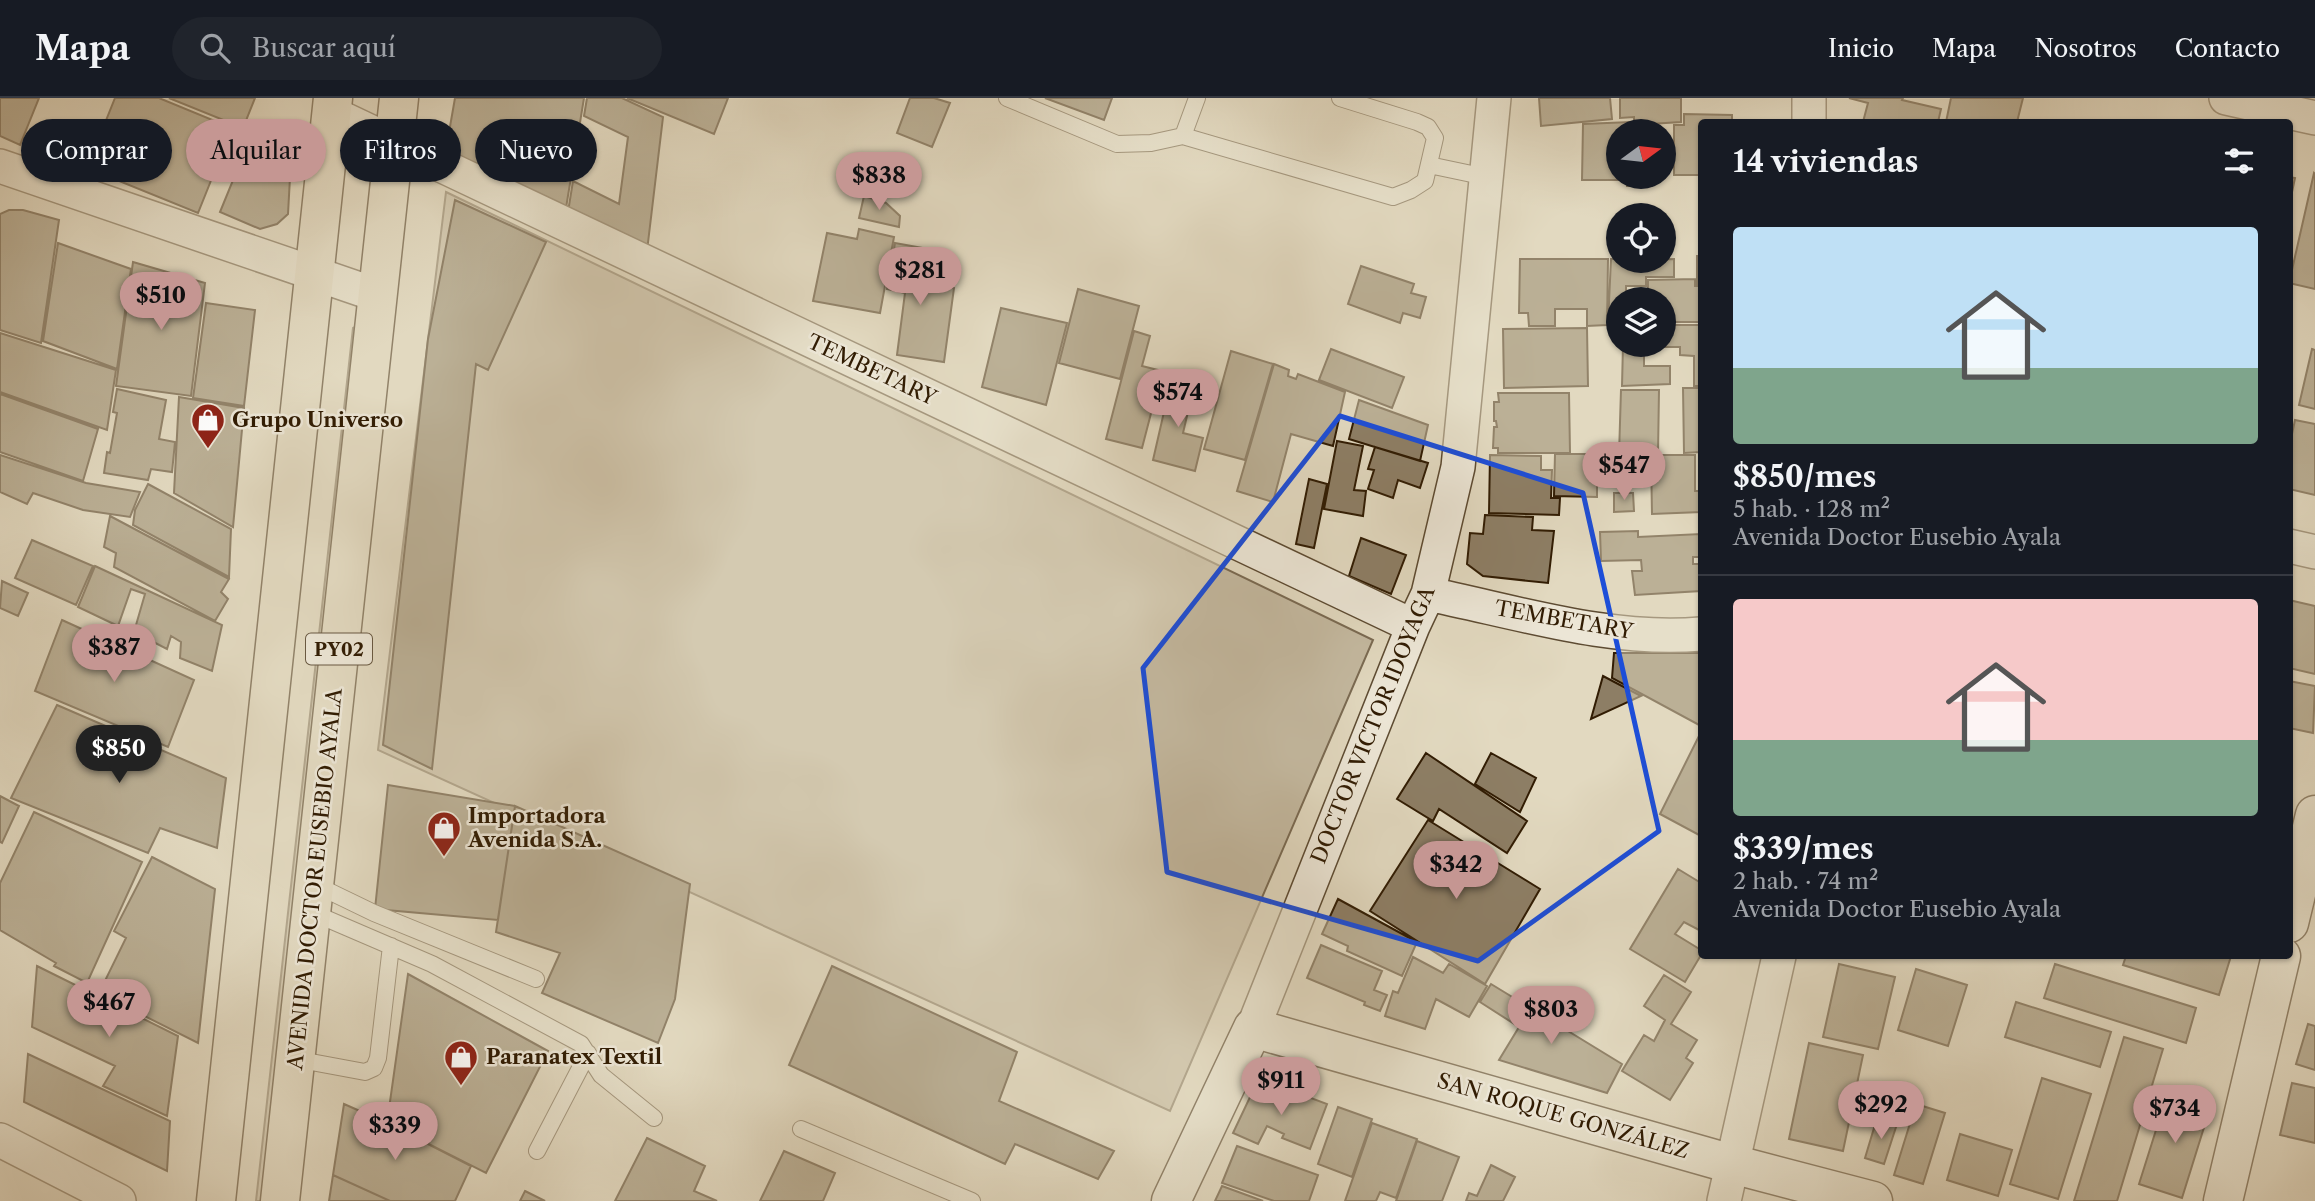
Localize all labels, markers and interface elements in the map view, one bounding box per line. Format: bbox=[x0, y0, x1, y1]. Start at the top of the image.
search box bbox=[172, 17, 662, 80]
text: Mapa bbox=[35, 28, 130, 69]
icon: search bbox=[196, 29, 234, 67]
text: Buscar aquí bbox=[252, 32, 396, 64]
text: Inicio bbox=[1828, 34, 1894, 63]
text: Mapa bbox=[1932, 34, 1996, 63]
text: Nosotros bbox=[2034, 34, 2137, 63]
text: Contacto bbox=[2175, 34, 2280, 63]
chip: Comprar bbox=[21, 119, 172, 182]
chip: Alquilar bbox=[186, 119, 326, 182]
chip: Filtros bbox=[340, 119, 461, 182]
chip: Nuevo bbox=[475, 119, 597, 182]
north arrow bbox=[1606, 119, 1676, 189]
map controls bbox=[1606, 119, 1676, 357]
icon: filters bbox=[2220, 142, 2258, 180]
text: 14 viviendas bbox=[1733, 143, 1919, 180]
pin: $838 bbox=[838, 152, 920, 212]
text: $838 bbox=[852, 161, 906, 189]
button: locate bbox=[1606, 203, 1676, 273]
pin: $281 bbox=[879, 248, 961, 307]
text: $281 bbox=[895, 256, 945, 284]
pin: $510 bbox=[120, 272, 202, 332]
icon: home bbox=[1933, 272, 2059, 398]
text: $510 bbox=[136, 281, 186, 309]
button: layers bbox=[1606, 287, 1676, 357]
street label: TEMBETARY bbox=[804, 329, 942, 411]
pin: $574 bbox=[1137, 370, 1219, 429]
text: $574 bbox=[1153, 378, 1203, 406]
shop icon: Grupo Universo bbox=[189, 401, 227, 450]
place label: Grupo Universo bbox=[232, 407, 403, 432]
pin: $547 bbox=[1583, 442, 1665, 502]
text: $547 bbox=[1598, 451, 1650, 479]
text: $850/mes bbox=[1733, 458, 1876, 495]
text: 5 hab. · 128 m² bbox=[1733, 495, 1890, 523]
text: Avenida Doctor Eusebio Ayala bbox=[1733, 523, 2061, 551]
street label: DOCTOR VICTOR IDOYAGA bbox=[1305, 582, 1440, 867]
street label: TEMBETARY bbox=[1493, 595, 1636, 644]
pin: $387 bbox=[73, 624, 155, 684]
text: $387 bbox=[88, 633, 140, 661]
road number: PY02 bbox=[306, 634, 372, 664]
icon: home bbox=[1933, 644, 2059, 770]
street label: AVENIDA DOCTOR EUSEBIO AYALA bbox=[282, 687, 347, 1072]
pin: $850 bbox=[78, 726, 160, 785]
text: $850 bbox=[92, 734, 146, 762]
place label: Importadora Avenida S.A. bbox=[467, 803, 606, 852]
shop icon: Importadora Avenida S.A. bbox=[425, 809, 463, 858]
text: $339/mes bbox=[1733, 830, 1874, 867]
pin: $342 bbox=[1415, 842, 1497, 901]
text: $342 bbox=[1429, 850, 1483, 878]
text: 2 hab. · 74 m² bbox=[1733, 867, 1878, 895]
text: Avenida Doctor Eusebio Ayala bbox=[1733, 895, 2061, 923]
pin: $467 bbox=[68, 979, 150, 1039]
pin: $803 bbox=[1510, 986, 1592, 1046]
text: $467 bbox=[83, 988, 135, 1016]
text: $803 bbox=[1524, 995, 1578, 1023]
shop icon: Paranatex Textil bbox=[442, 1038, 480, 1087]
place label: Paranatex Textil bbox=[486, 1044, 662, 1069]
pin: $911 bbox=[1240, 1058, 1322, 1117]
text: $911 bbox=[1257, 1066, 1305, 1094]
street label: SAN ROQUE GONZÁLEZ bbox=[1434, 1068, 1692, 1163]
pin: $292 bbox=[1840, 1082, 1922, 1141]
pin: $734 bbox=[2134, 1086, 2216, 1145]
text: $292 bbox=[1854, 1090, 1908, 1118]
text: $734 bbox=[2149, 1094, 2201, 1122]
pin: $339 bbox=[354, 1102, 436, 1162]
text: $339 bbox=[369, 1111, 421, 1139]

